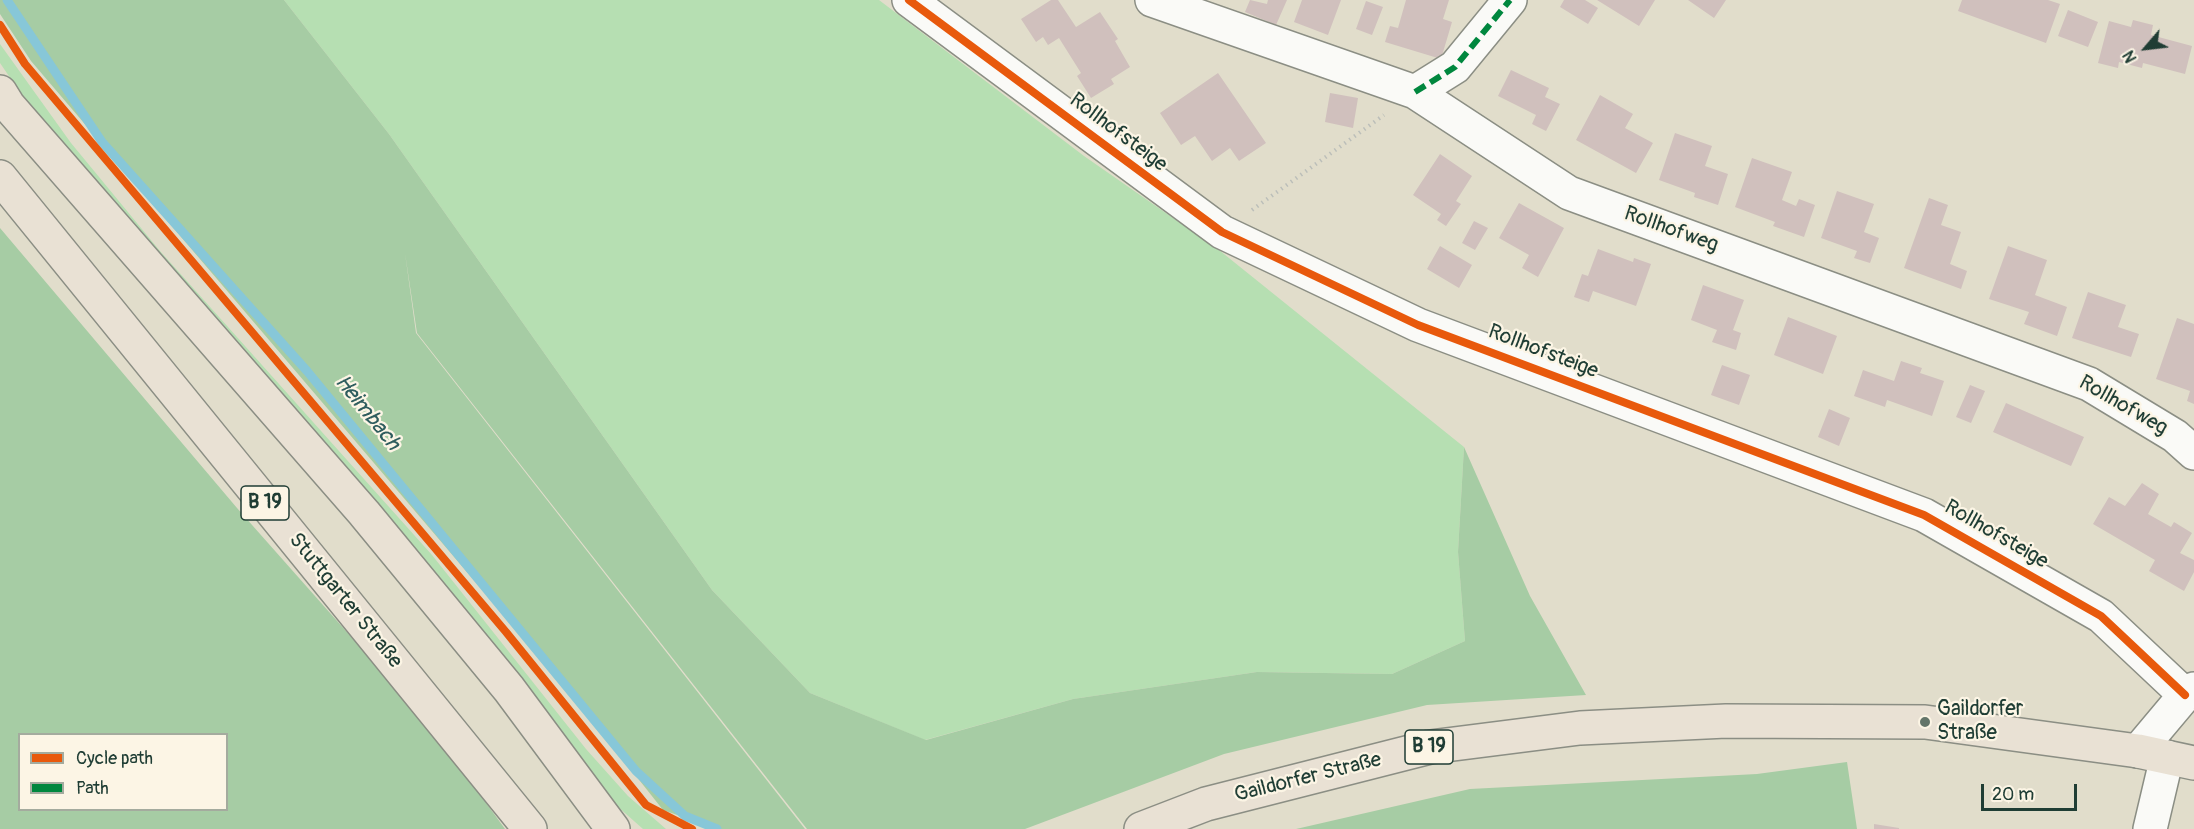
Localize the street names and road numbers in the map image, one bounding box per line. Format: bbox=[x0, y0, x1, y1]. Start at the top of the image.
street label: Rollhofsteige bbox=[1064, 88, 1172, 178]
street label: Rollhofweg bbox=[1621, 201, 1721, 259]
street label: Rollhofsteige bbox=[1484, 319, 1602, 385]
street label: Rollhofweg bbox=[2074, 371, 2172, 441]
road number: B 19 bbox=[241, 486, 289, 520]
street label: Rollhofsteige bbox=[1939, 495, 2053, 575]
street label: Stuttgarter Straße bbox=[283, 528, 407, 674]
road number: B 19 bbox=[1405, 730, 1453, 764]
street label: Gaildorfer Straße bbox=[1232, 748, 1384, 808]

